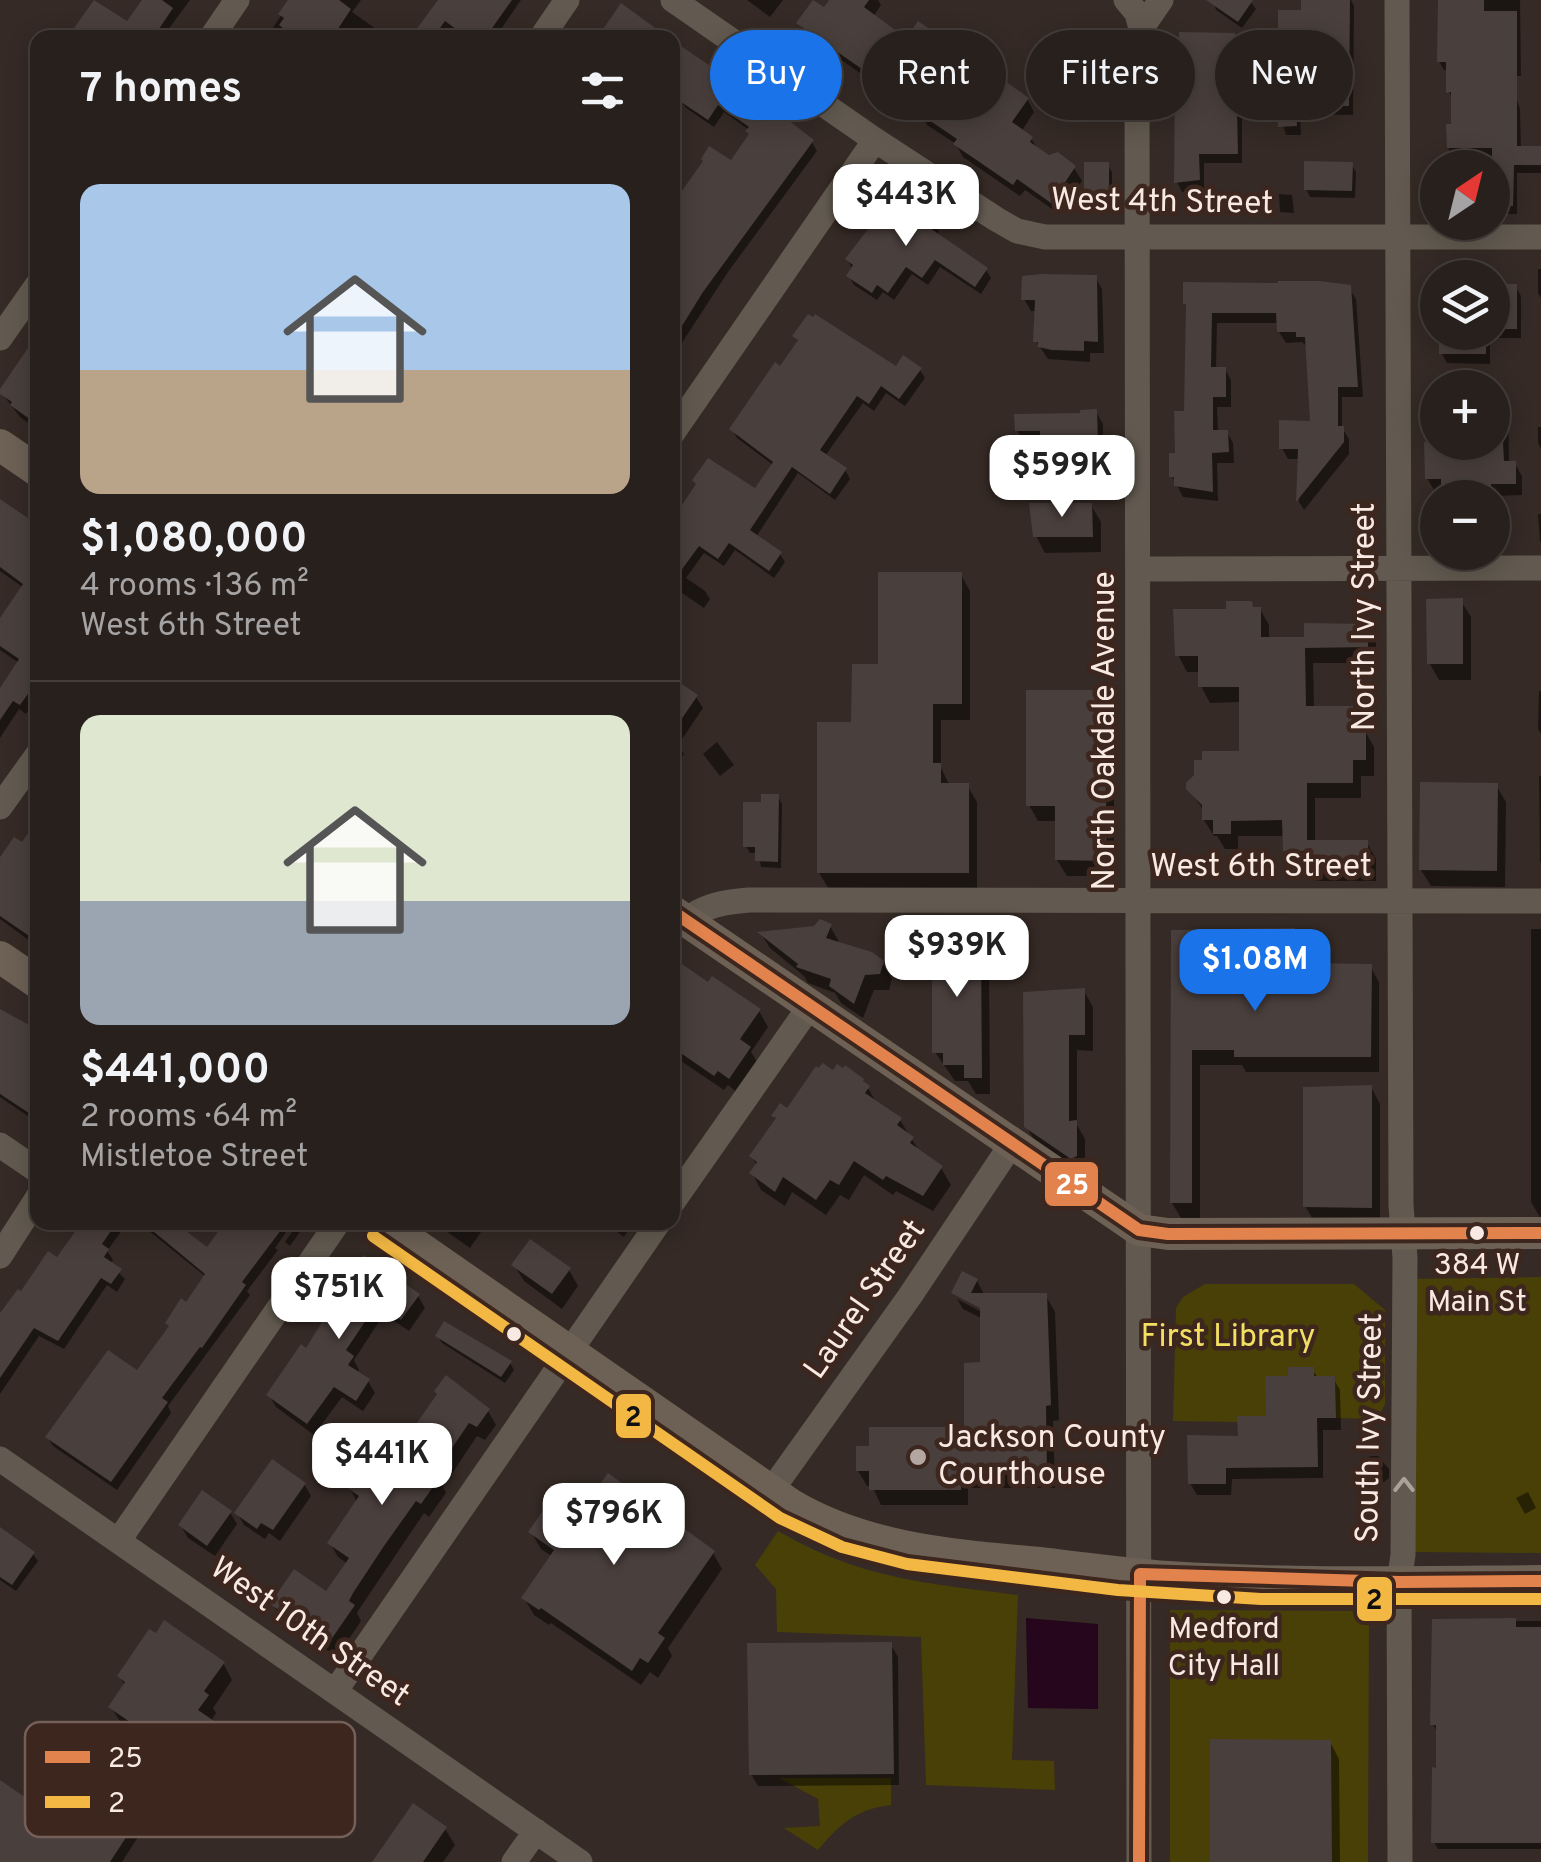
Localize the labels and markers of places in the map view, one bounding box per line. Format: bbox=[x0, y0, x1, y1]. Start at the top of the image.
pin: $443K bbox=[836, 164, 976, 249]
pin: $599K bbox=[992, 435, 1132, 520]
pin: $939K bbox=[887, 915, 1027, 1000]
pin: $1.08M bbox=[1174, 929, 1336, 1014]
marker: 384 W Main St bbox=[1467, 1223, 1487, 1243]
place label: 384 W Main St bbox=[1427, 1248, 1527, 1322]
pin: $751K bbox=[269, 1257, 409, 1342]
unlabelled marker bbox=[504, 1324, 524, 1344]
place label: Jackson County Courthouse bbox=[938, 1419, 1166, 1496]
pin: $441K bbox=[312, 1423, 452, 1508]
marker: Jackson County Courthouse bbox=[907, 1446, 929, 1468]
pin: $796K bbox=[544, 1483, 684, 1568]
marker: Medford City Hall bbox=[1214, 1587, 1234, 1607]
place label: Medford City Hall bbox=[1168, 1612, 1280, 1686]

